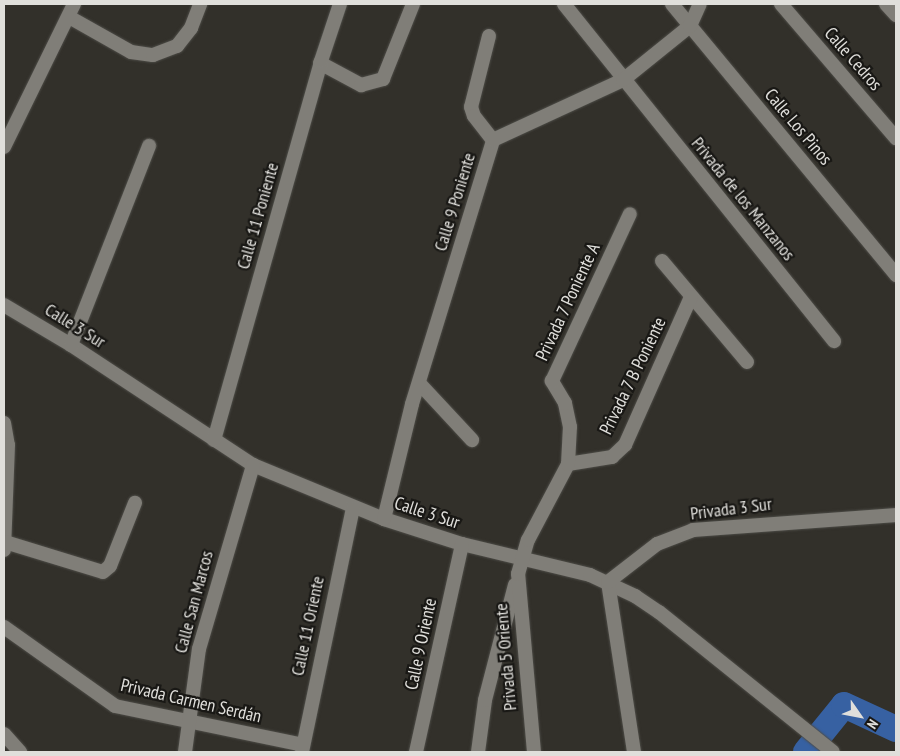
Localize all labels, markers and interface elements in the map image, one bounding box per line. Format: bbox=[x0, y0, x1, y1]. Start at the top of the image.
street label: Calle Cedros bbox=[820, 23, 886, 95]
street label: Calle Los Pinos bbox=[760, 84, 836, 170]
street label: Privada de los Manzanos bbox=[687, 133, 799, 265]
street label: Calle 9 Poniente bbox=[430, 150, 480, 254]
street label: Calle 11 Poniente bbox=[233, 160, 283, 272]
street label: Privada 7 Poniente A bbox=[531, 239, 605, 365]
street label: Calle 3 Sur bbox=[41, 299, 109, 353]
street label: Privada 7 B Poniente bbox=[595, 314, 671, 438]
street label: Calle 3 Sur bbox=[392, 492, 462, 534]
street label: Privada 3 Sur bbox=[689, 493, 773, 525]
street label: Calle San Marcos bbox=[170, 548, 218, 656]
street label: Calle 11 Oriente bbox=[287, 574, 329, 678]
street label: Calle 9 Oriente bbox=[401, 596, 441, 692]
street label: Privada 5 Oriente bbox=[491, 602, 521, 712]
street label: Privada Carmen Serdán bbox=[119, 674, 263, 728]
north arrow bbox=[835, 691, 885, 741]
text: N bbox=[863, 716, 882, 732]

